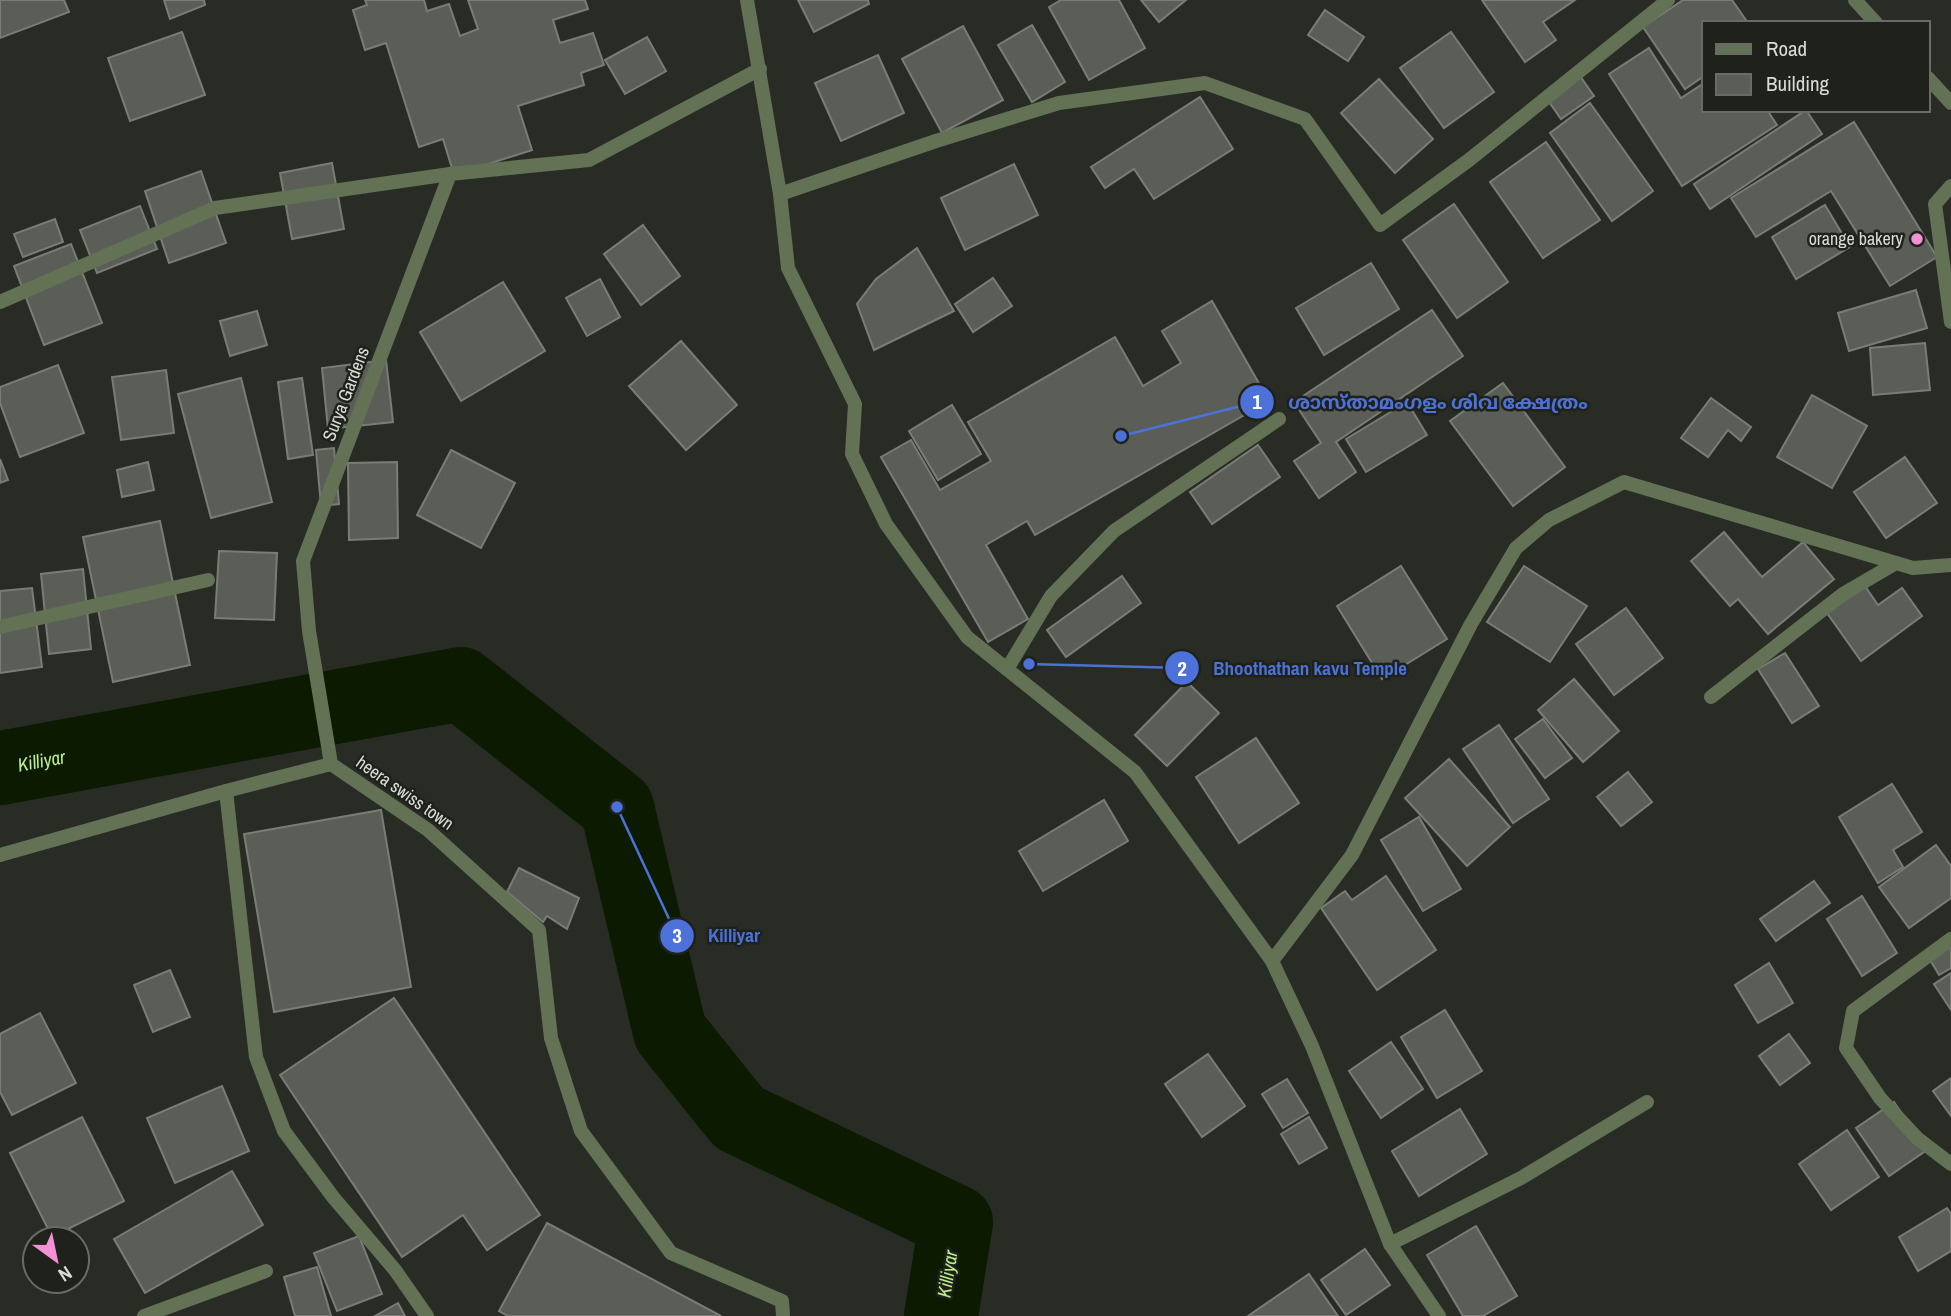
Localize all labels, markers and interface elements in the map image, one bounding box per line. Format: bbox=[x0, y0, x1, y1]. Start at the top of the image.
legend bbox=[1702, 21, 1930, 112]
text: Road bbox=[1766, 34, 1807, 63]
text: Building bbox=[1766, 69, 1830, 98]
place label: orange bakery bbox=[1809, 226, 1904, 251]
marker: orange bakery bbox=[1909, 231, 1925, 247]
street label: Surya Gardens bbox=[316, 343, 375, 445]
callout: ശാസ്താമംഗളം ശിവ ക്ഷേത്രം bbox=[1239, 382, 1602, 422]
text: 1 bbox=[1252, 387, 1262, 416]
text: ശാസ്താമംഗളം ശിവ ക്ഷേത്രം bbox=[1288, 389, 1588, 415]
callout: Bhoothathan kavu Temple bbox=[1165, 648, 1421, 688]
text: 2 bbox=[1177, 654, 1187, 683]
text: Bhoothathan kavu Temple bbox=[1213, 655, 1407, 681]
water label: Killiyar bbox=[16, 743, 68, 778]
street label: heera swiss town bbox=[351, 750, 459, 836]
callout: Killiyar bbox=[659, 916, 774, 956]
text: 3 bbox=[672, 921, 682, 950]
text: Killiyar bbox=[708, 922, 760, 948]
north arrow bbox=[21, 1225, 91, 1295]
water label: Killiyar bbox=[930, 1248, 964, 1300]
text: N bbox=[53, 1260, 77, 1288]

